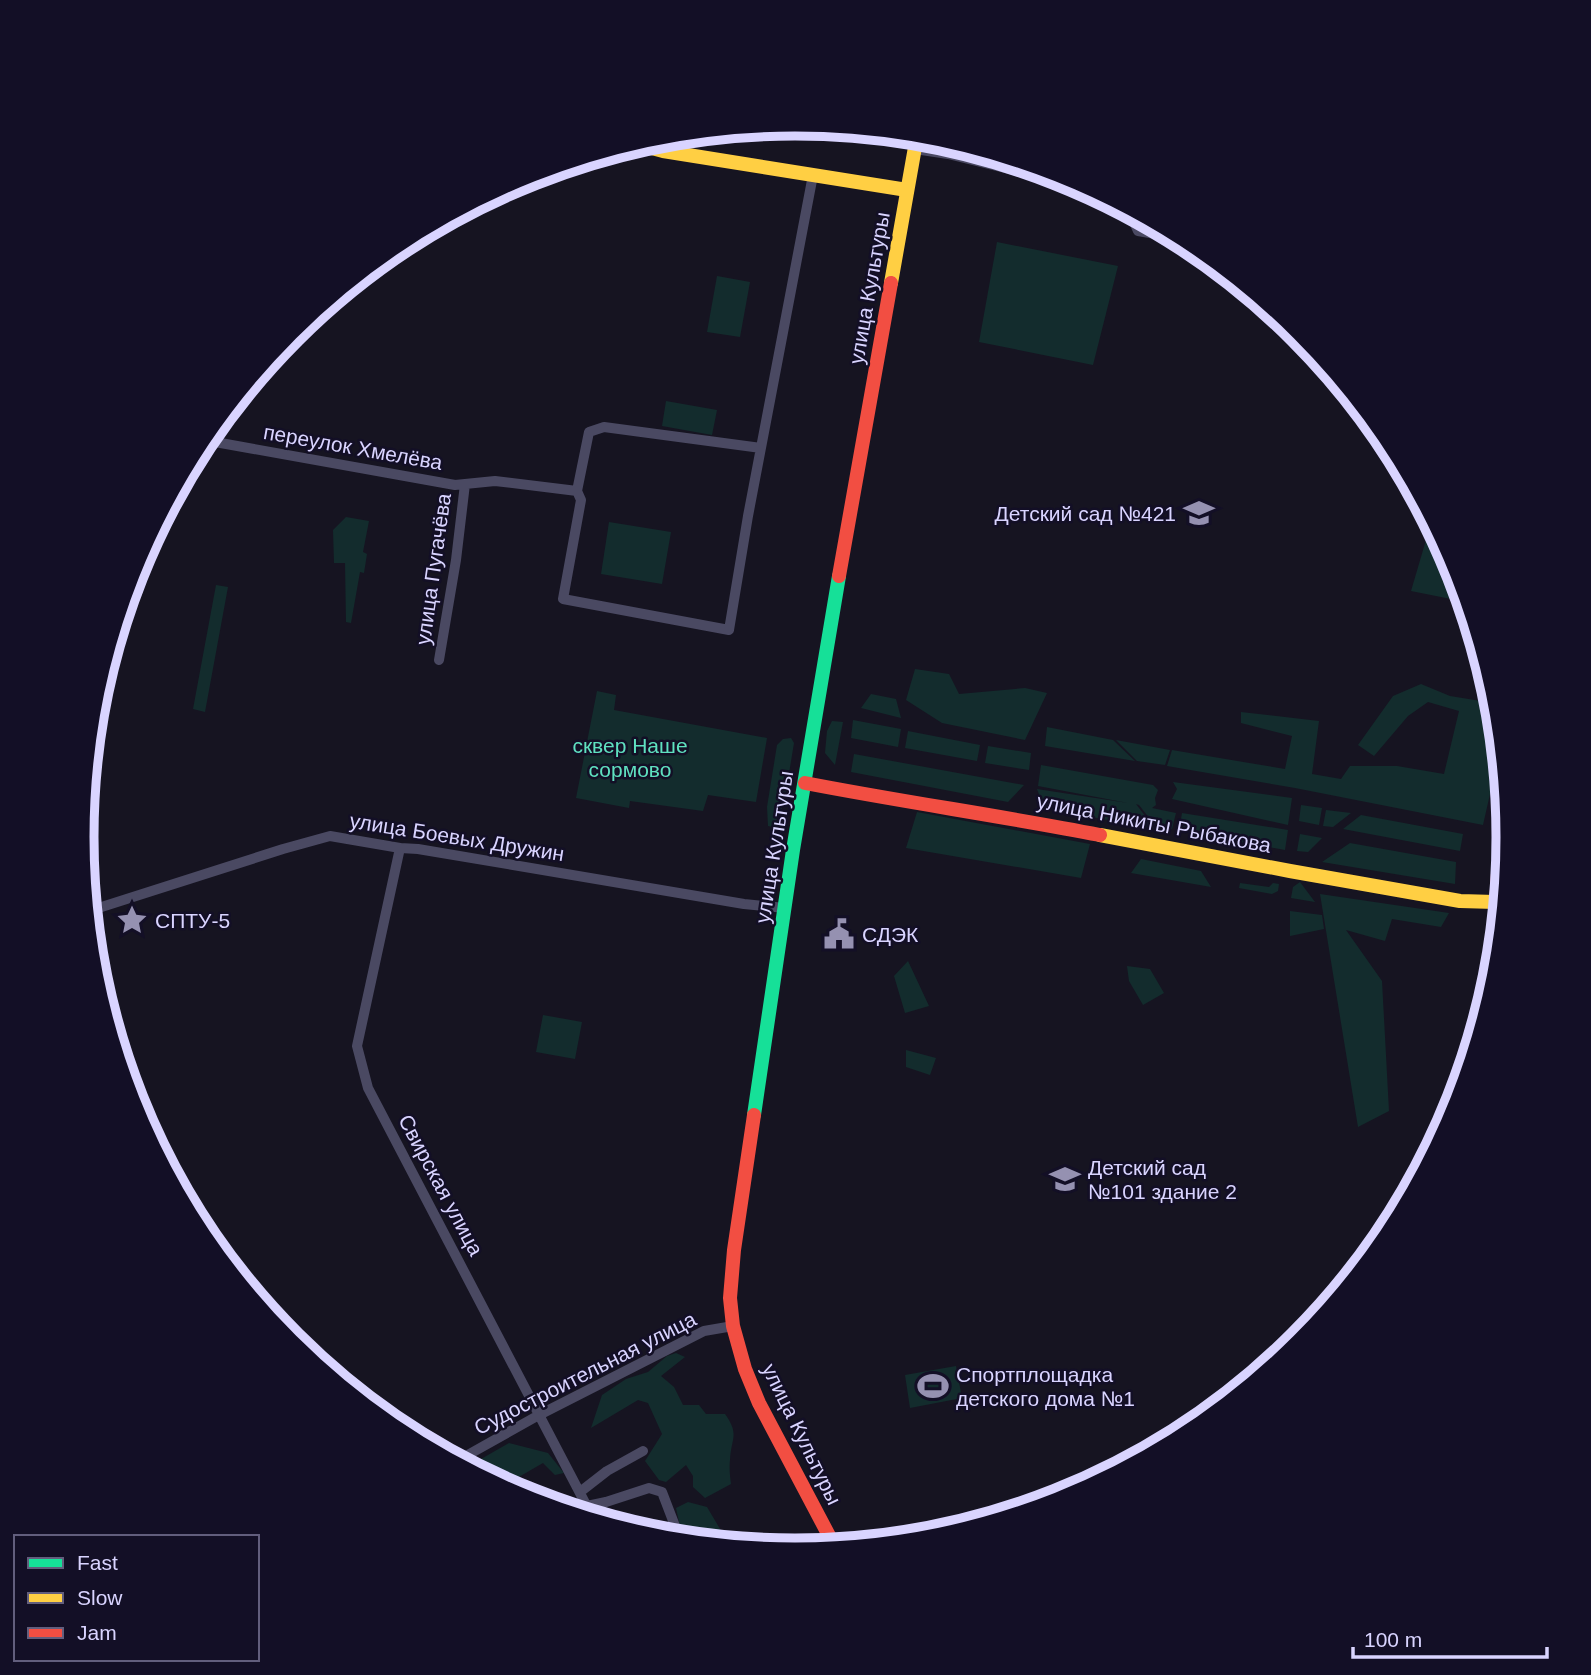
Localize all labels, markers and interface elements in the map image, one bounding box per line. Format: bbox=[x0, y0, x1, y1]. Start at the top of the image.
street label: улица Культуры bbox=[844, 210, 894, 366]
street label: переулок Хмелёва bbox=[262, 420, 445, 474]
street label: улица Пугачёва bbox=[411, 491, 455, 646]
school or university icon: Детский сад №421 bbox=[1182, 496, 1216, 530]
place label: Детский сад №421 bbox=[995, 502, 1176, 525]
park label: сквер Наше сормово bbox=[572, 734, 688, 781]
street label: улица Культуры bbox=[751, 769, 797, 925]
street label: улица Никиты Рыбакова bbox=[1035, 789, 1273, 857]
street label: улица Боевых Дружин bbox=[348, 809, 566, 865]
place icon: СПТУ-5 bbox=[115, 903, 149, 937]
place label: СПТУ-5 bbox=[155, 909, 230, 932]
public building icon: СДЭК bbox=[822, 917, 856, 951]
place label: СДЭК bbox=[862, 923, 919, 946]
street label: Свирская улица bbox=[394, 1111, 488, 1260]
place label: Детский сад №101 здание 2 bbox=[1088, 1156, 1237, 1203]
school or university icon: Детский сад №101 здание 2 bbox=[1048, 1162, 1082, 1196]
street label: Судостроительная улица bbox=[470, 1307, 700, 1439]
street label: улица Культуры bbox=[758, 1360, 846, 1508]
place label: Спортплощадка детского дома №1 bbox=[956, 1363, 1135, 1410]
sports icon: Спортплощадка детского дома №1 bbox=[916, 1369, 950, 1403]
legend bbox=[14, 1535, 259, 1661]
text: Fast bbox=[77, 1551, 118, 1574]
text: Slow bbox=[77, 1586, 123, 1609]
scale bar bbox=[1353, 1616, 1547, 1660]
text: Jam bbox=[77, 1621, 117, 1644]
text: 100 m bbox=[1364, 1628, 1422, 1651]

